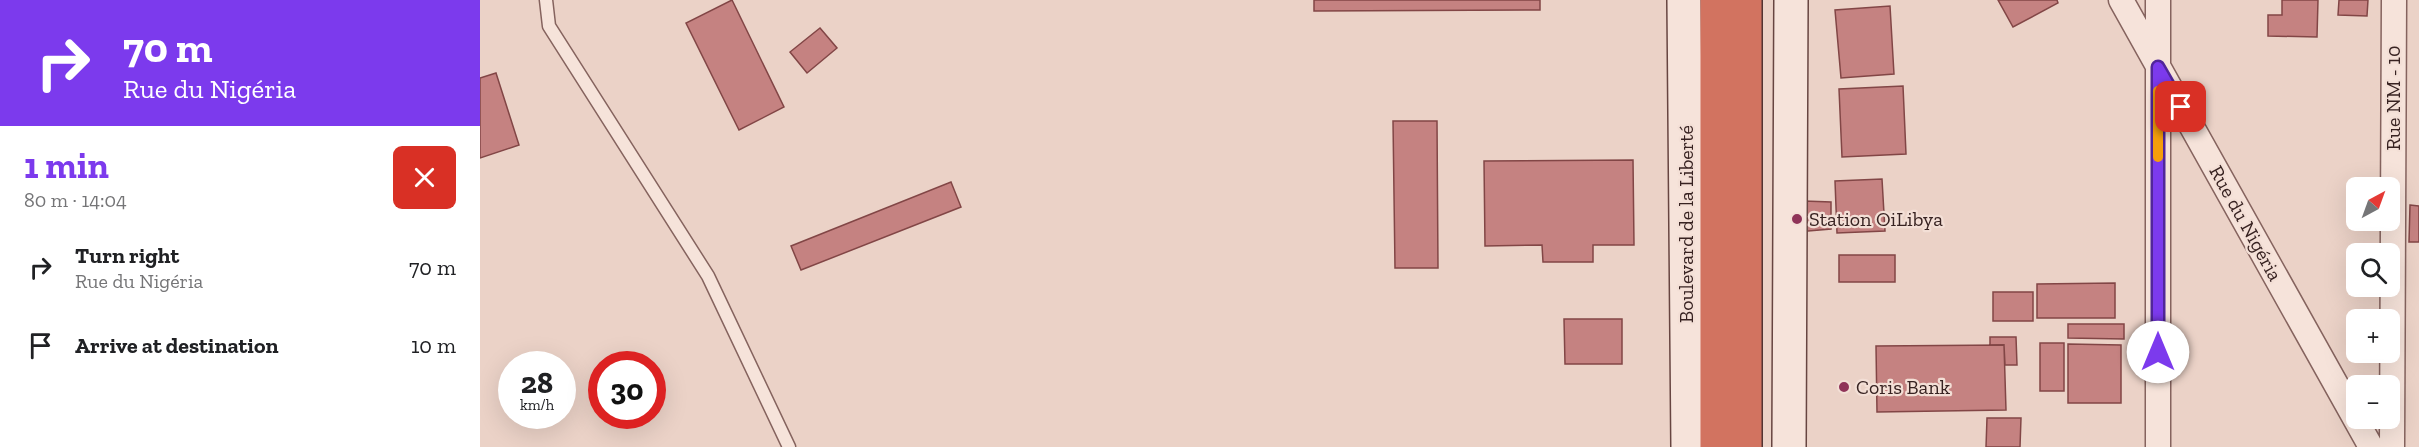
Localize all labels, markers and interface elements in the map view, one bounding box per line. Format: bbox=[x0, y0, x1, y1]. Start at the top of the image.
text: 70 m bbox=[123, 22, 213, 73]
icon: right bbox=[24, 24, 102, 102]
street label: Rue NM - 10 bbox=[2381, 45, 2405, 151]
text: Rue du Nigéria bbox=[123, 73, 296, 105]
pin bbox=[2155, 81, 2206, 132]
icon: arrive bbox=[2164, 90, 2197, 123]
street label: Boulevard de la Liberté bbox=[1674, 125, 1698, 323]
text: 1 min bbox=[24, 144, 109, 187]
button: close bbox=[393, 146, 456, 209]
street label: Rue du Nigéria bbox=[2204, 161, 2288, 285]
north arrow bbox=[2346, 177, 2400, 231]
map controls bbox=[2346, 177, 2400, 429]
text: 80 m · 14:04 bbox=[24, 188, 127, 212]
place label: Station OiLibya bbox=[1809, 207, 1943, 231]
marker: Station OiLibya bbox=[1790, 212, 1804, 226]
text: Turn right bbox=[75, 242, 179, 269]
button: search bbox=[2346, 243, 2400, 297]
icon: right bbox=[24, 251, 57, 284]
text: 70 m bbox=[409, 254, 456, 281]
text: Rue du Nigéria bbox=[75, 269, 203, 293]
button: + bbox=[2346, 309, 2400, 363]
position arrow bbox=[2126, 320, 2190, 384]
icon: arrive bbox=[24, 329, 57, 362]
text: Arrive at destination bbox=[75, 332, 278, 359]
text: 10 m bbox=[411, 332, 456, 359]
speed limit sign: 30 bbox=[588, 351, 666, 429]
text: 28 bbox=[521, 365, 553, 401]
place label: Coris Bank bbox=[1856, 375, 1951, 399]
button: − bbox=[2346, 375, 2400, 429]
marker: Coris Bank bbox=[1837, 380, 1851, 394]
text: km/h bbox=[520, 396, 554, 414]

